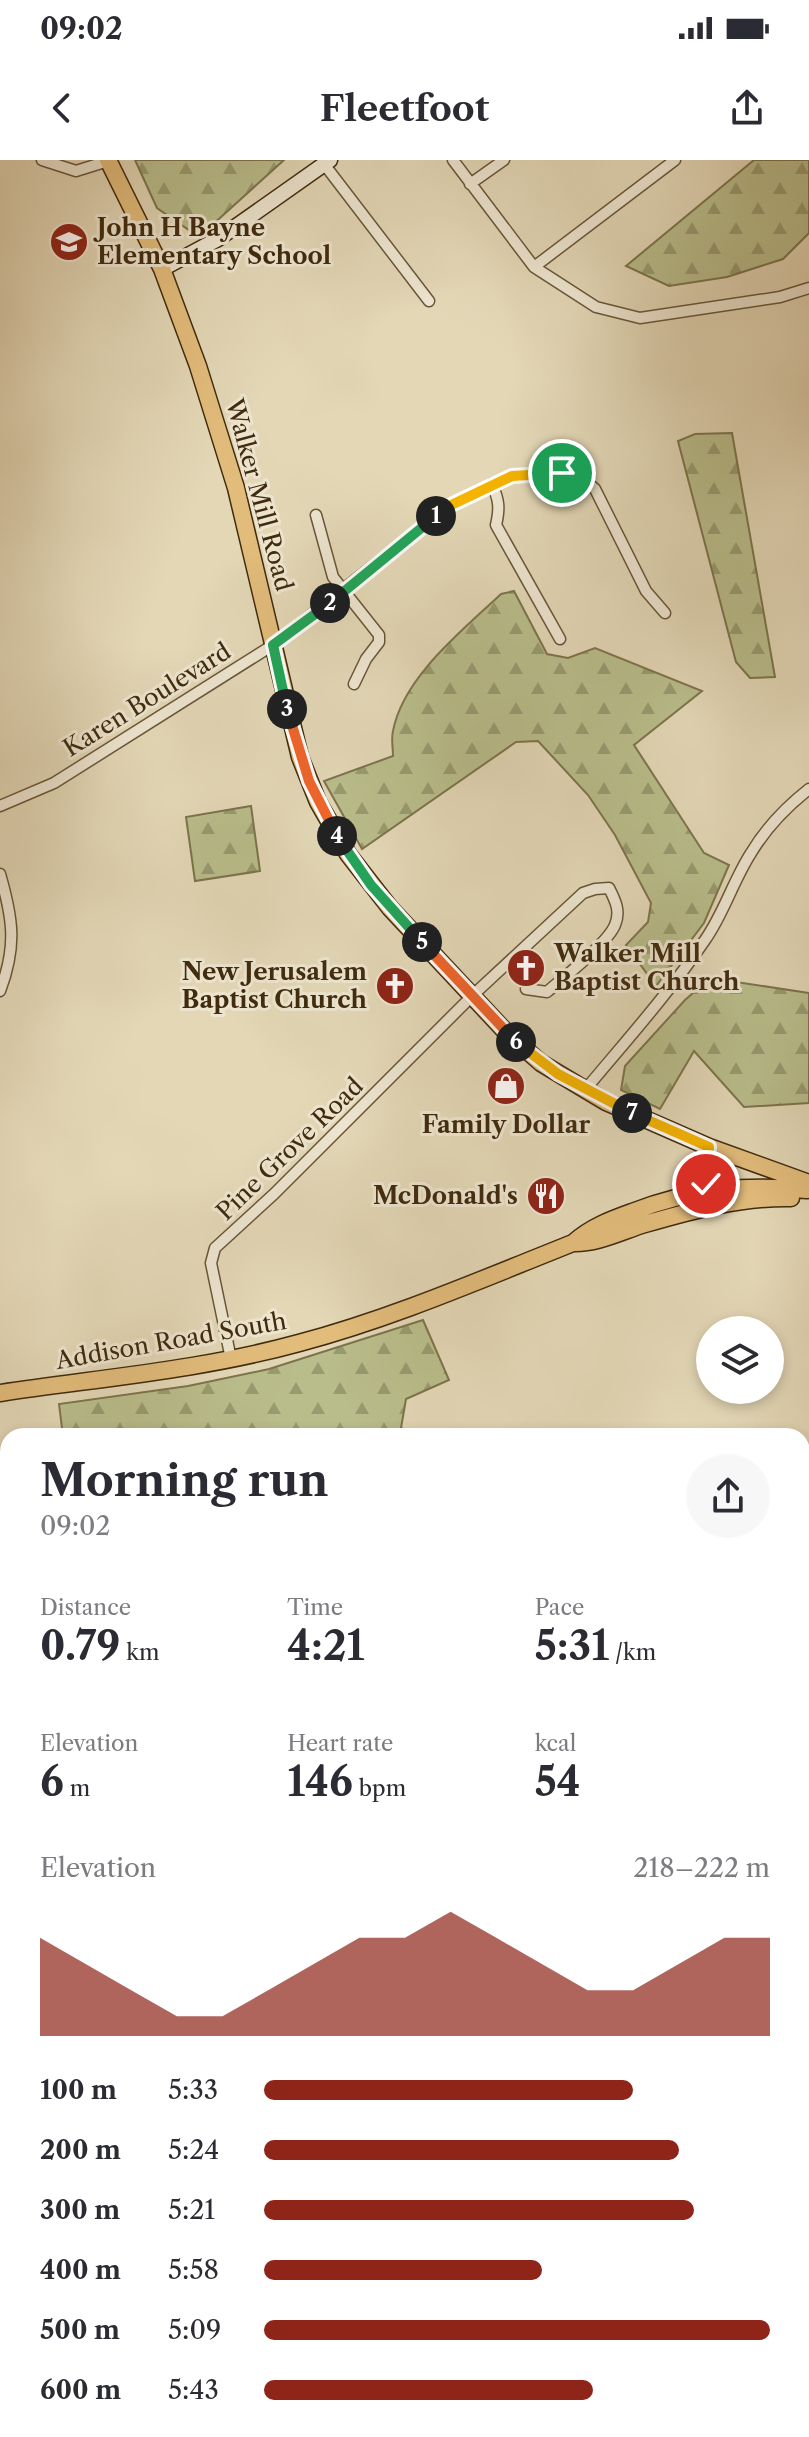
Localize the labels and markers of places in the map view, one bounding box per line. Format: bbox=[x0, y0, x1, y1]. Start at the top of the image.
place label: John H Bayne Elementary School bbox=[93, 213, 331, 270]
school or university icon: John H Bayne Elementary School bbox=[48, 221, 90, 263]
pin bbox=[528, 439, 596, 507]
pin: 1 bbox=[416, 496, 456, 536]
pin: 2 bbox=[310, 583, 350, 623]
pin: 3 bbox=[267, 689, 307, 729]
pin: 4 bbox=[317, 816, 357, 856]
pin: 5 bbox=[402, 922, 442, 962]
place label: Walker Mill Baptist Church bbox=[553, 939, 740, 996]
church icon: Walker Mill Baptist Church bbox=[505, 947, 547, 989]
place label: New Jerusalem Baptist Church bbox=[182, 957, 368, 1014]
church icon: New Jerusalem Baptist Church bbox=[374, 965, 416, 1007]
pin: 6 bbox=[496, 1022, 536, 1062]
shop icon: Family Dollar bbox=[485, 1065, 527, 1107]
pin: 7 bbox=[612, 1093, 652, 1133]
place label: Family Dollar bbox=[422, 1110, 591, 1139]
pin bbox=[672, 1150, 740, 1218]
restaurant icon: McDonald's bbox=[525, 1175, 567, 1217]
place label: McDonald's bbox=[373, 1181, 518, 1210]

